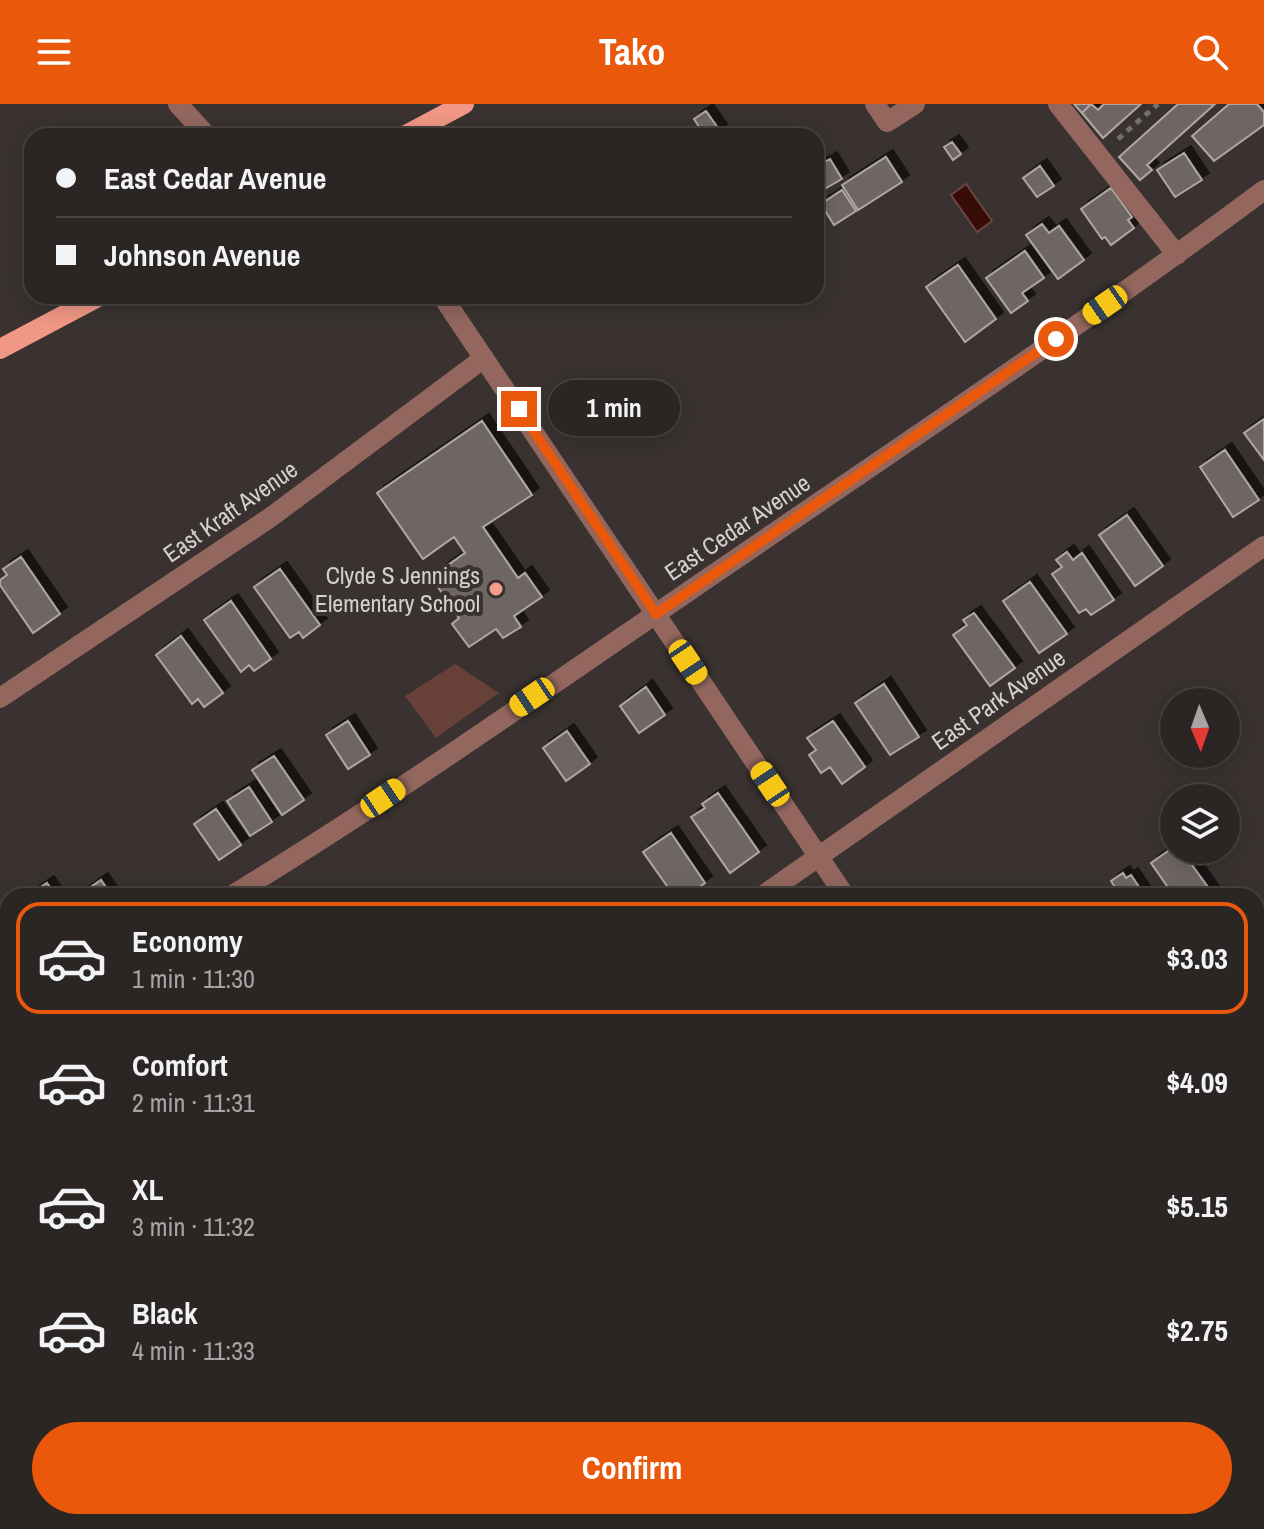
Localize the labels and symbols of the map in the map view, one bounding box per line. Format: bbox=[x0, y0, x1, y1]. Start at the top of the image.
car bbox=[1078, 281, 1132, 329]
route start bbox=[1038, 321, 1074, 357]
callout: 1 min bbox=[547, 381, 679, 437]
route end bbox=[501, 391, 537, 427]
street label: East Kraft Avenue bbox=[156, 453, 304, 569]
street label: East Cedar Avenue bbox=[658, 466, 816, 588]
place label: Clyde S Jennings Elementary School bbox=[315, 559, 480, 619]
marker: Clyde S Jennings Elementary School bbox=[487, 580, 505, 598]
car bbox=[665, 635, 711, 689]
street label: East Park Avenue bbox=[925, 641, 1071, 757]
car bbox=[505, 674, 559, 720]
north arrow bbox=[1160, 688, 1240, 768]
car bbox=[747, 757, 793, 811]
car bbox=[356, 775, 410, 821]

